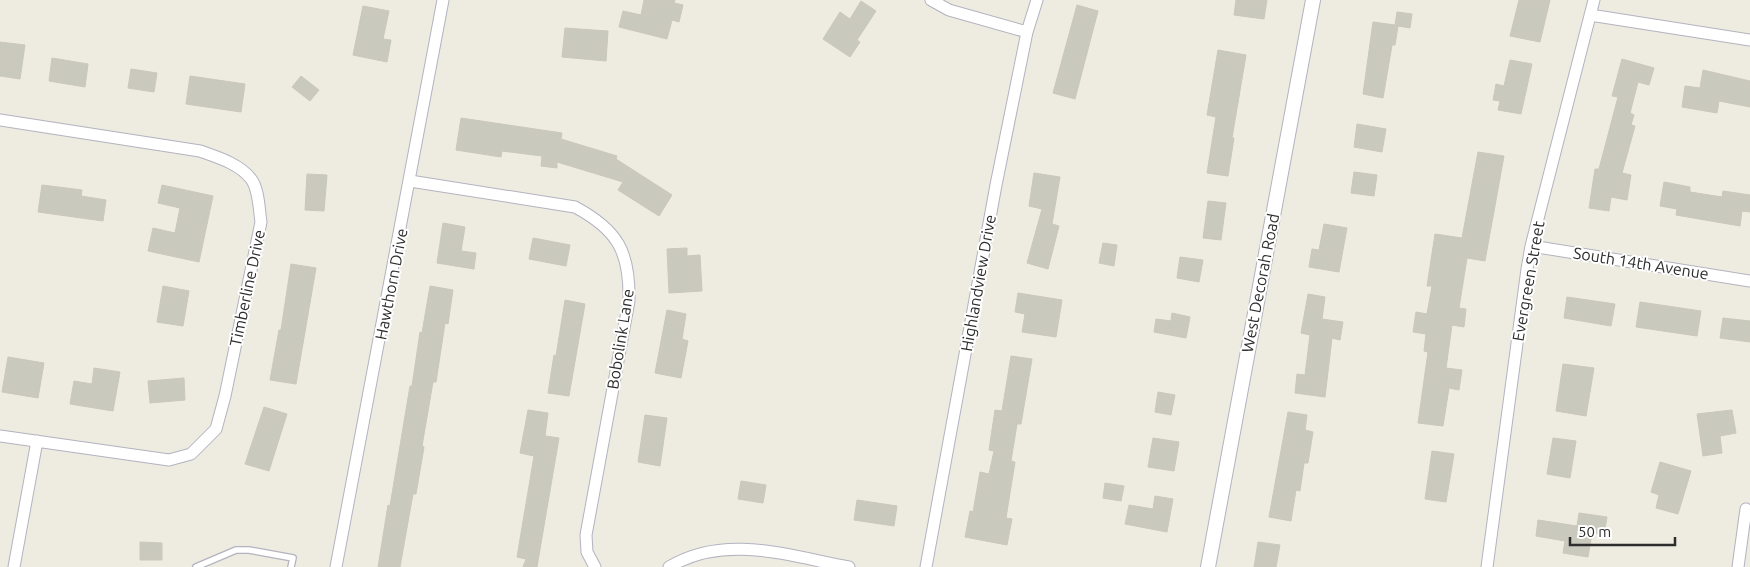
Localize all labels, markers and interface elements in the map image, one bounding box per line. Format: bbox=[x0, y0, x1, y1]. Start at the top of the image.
street label: West Decorah Road bbox=[1238, 212, 1282, 354]
street label: Highlandview Drive bbox=[957, 213, 999, 353]
street label: Evergreen Street bbox=[1509, 219, 1548, 343]
street label: Hawthorn Drive bbox=[371, 227, 411, 341]
street label: Timberline Drive bbox=[226, 228, 268, 348]
street label: South 14th Avenue bbox=[1572, 243, 1710, 283]
street label: Bobolink Lane bbox=[603, 287, 637, 391]
scale bar bbox=[1570, 514, 1675, 546]
text: 50 m bbox=[1578, 523, 1611, 540]

